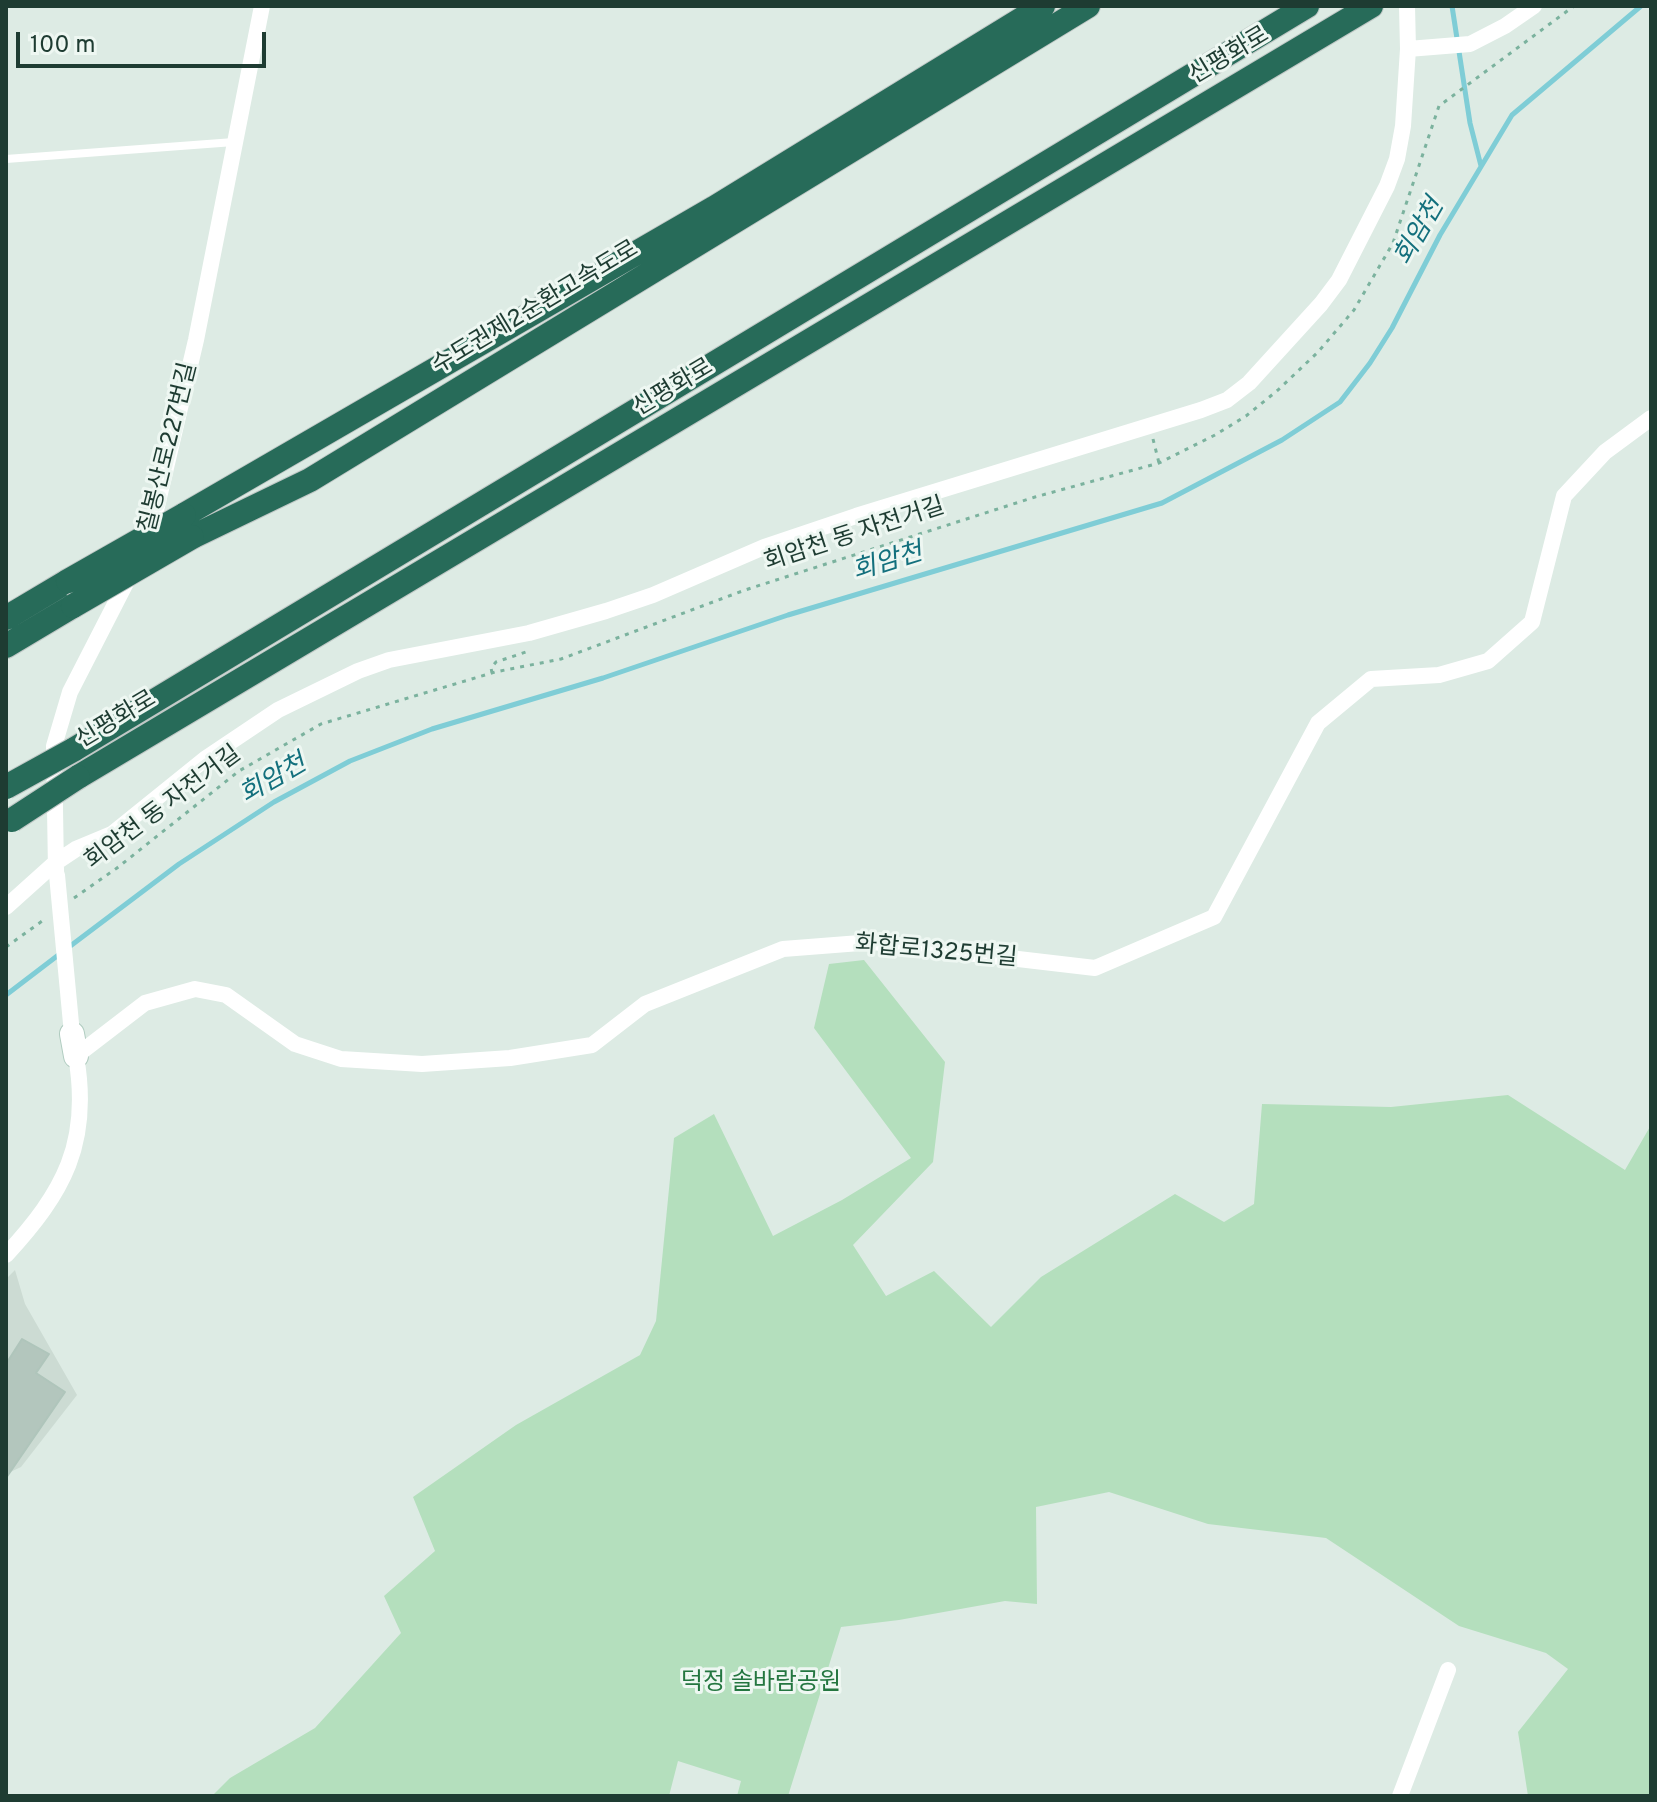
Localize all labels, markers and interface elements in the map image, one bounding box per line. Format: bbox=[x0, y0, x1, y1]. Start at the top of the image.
scale bar bbox=[20, 16, 270, 66]
street label: 신평화로 bbox=[1185, 22, 1275, 92]
text: 100 m bbox=[30, 31, 96, 61]
water label: 회암천 bbox=[1390, 194, 1452, 272]
street label: 수도권제2순환고속도로 bbox=[428, 236, 644, 382]
street label: 신평화로 bbox=[629, 354, 719, 424]
street label: 칠봉산로227번길 bbox=[135, 360, 205, 536]
street label: 회암천 동 자전거길 bbox=[761, 493, 949, 579]
water label: 회암천 bbox=[849, 539, 927, 589]
street label: 신평화로 bbox=[72, 686, 162, 756]
street label: 회암천 동 자전거길 bbox=[80, 741, 248, 877]
water label: 회암천 bbox=[235, 750, 313, 812]
street label: 화합로1325번길 bbox=[854, 932, 1018, 974]
park label: 덕정 솔바람공원 bbox=[681, 1670, 841, 1698]

